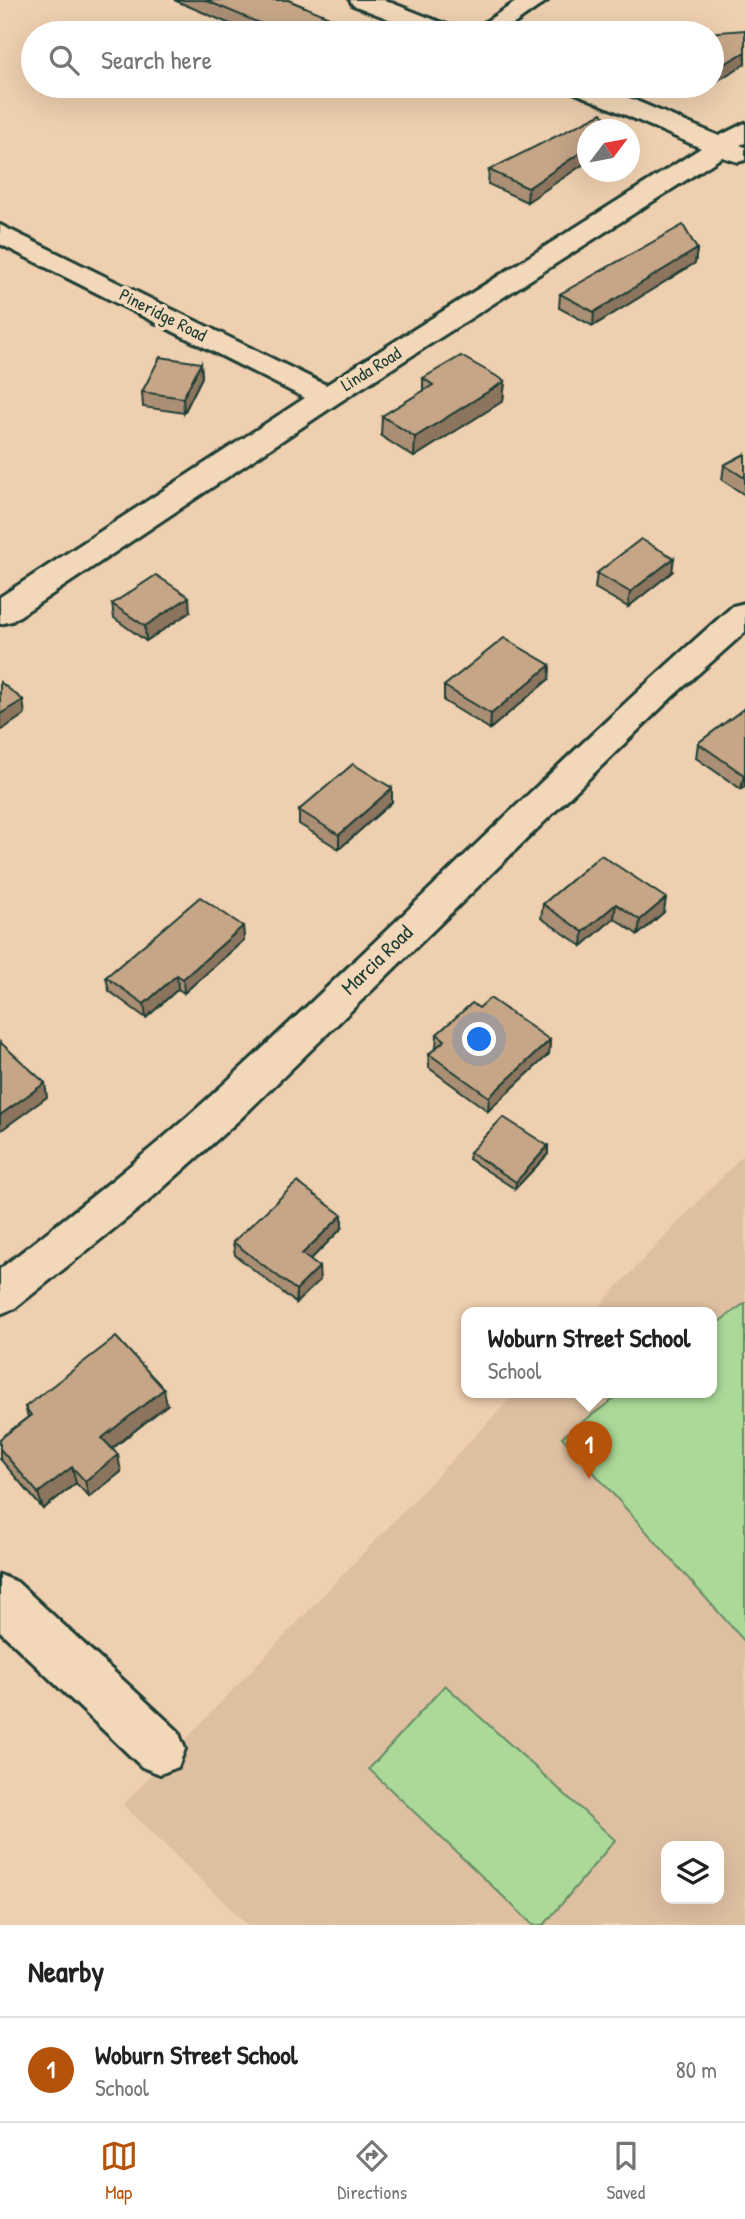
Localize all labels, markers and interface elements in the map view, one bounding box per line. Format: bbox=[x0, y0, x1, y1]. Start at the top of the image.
search box bbox=[21, 21, 724, 98]
icon: search bbox=[45, 41, 83, 79]
text: Search here bbox=[101, 42, 212, 77]
north arrow bbox=[577, 119, 640, 182]
street label: Pineridge Road bbox=[115, 282, 211, 347]
street label: Linda Road bbox=[336, 340, 406, 397]
street label: Marcia Road bbox=[335, 918, 419, 1001]
your location bbox=[462, 1022, 496, 1056]
popup bbox=[461, 1307, 717, 1398]
text: Woburn Street School bbox=[488, 1320, 690, 1355]
text: School bbox=[488, 1355, 541, 1386]
pin: 1 bbox=[566, 1421, 612, 1479]
map controls bbox=[661, 1841, 724, 1904]
button: layers bbox=[661, 1841, 724, 1904]
text: Nearby bbox=[28, 1951, 104, 1991]
text: Woburn Street School bbox=[95, 2037, 298, 2072]
text: 1 bbox=[47, 2054, 55, 2085]
text: 80 m bbox=[676, 2054, 717, 2085]
text: School bbox=[95, 2072, 149, 2103]
tab: Map bbox=[100, 2137, 138, 2205]
tab: Directions bbox=[337, 2137, 407, 2205]
tab: Saved bbox=[607, 2137, 645, 2205]

